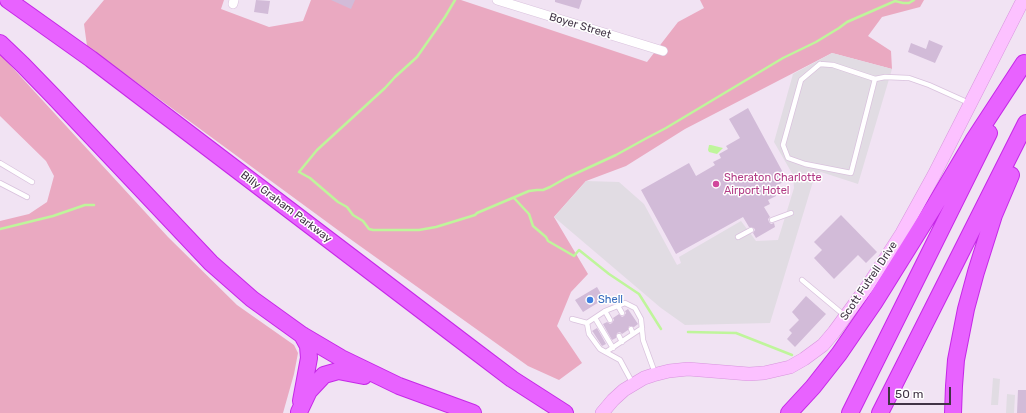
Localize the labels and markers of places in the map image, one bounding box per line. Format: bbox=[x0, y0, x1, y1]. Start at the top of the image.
place label: Sheraton Charlotte Airport Hotel bbox=[724, 171, 822, 197]
marker: Sheraton Charlotte Airport Hotel bbox=[711, 179, 721, 189]
place label: Shell bbox=[598, 293, 623, 307]
marker: Shell bbox=[585, 295, 595, 305]

